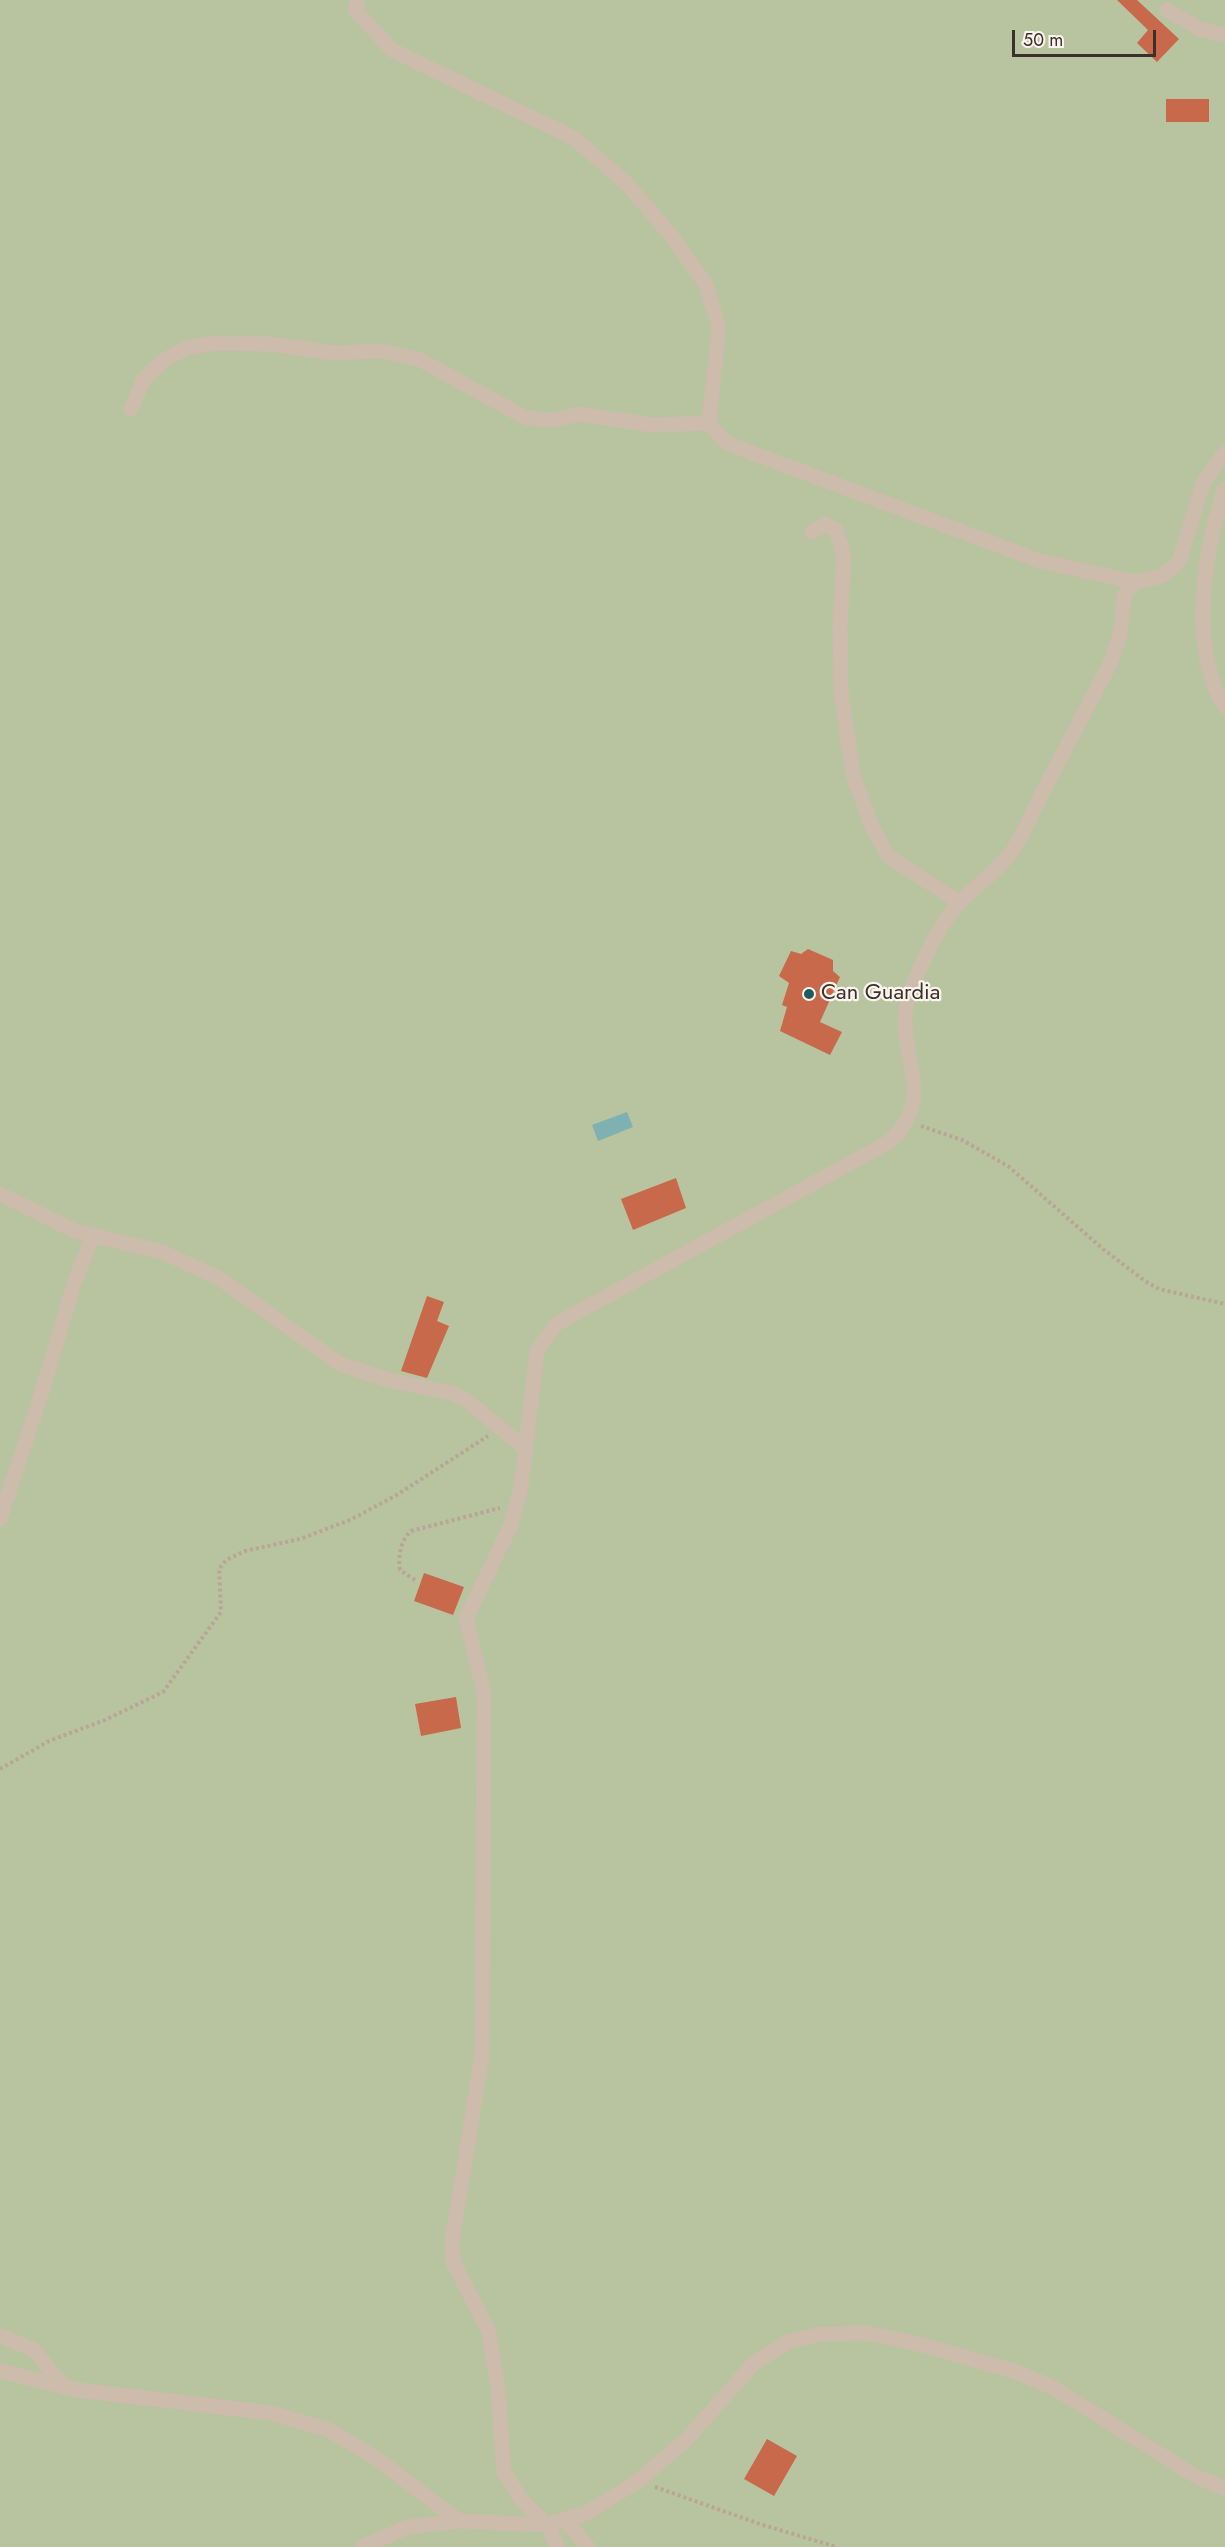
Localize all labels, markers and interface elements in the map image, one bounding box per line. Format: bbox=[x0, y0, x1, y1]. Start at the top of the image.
scale bar bbox=[1015, 18, 1159, 56]
text: 50 m bbox=[1023, 27, 1063, 53]
place label: Can Guardia bbox=[821, 981, 940, 1007]
marker: Can Guardia bbox=[802, 987, 816, 1001]

